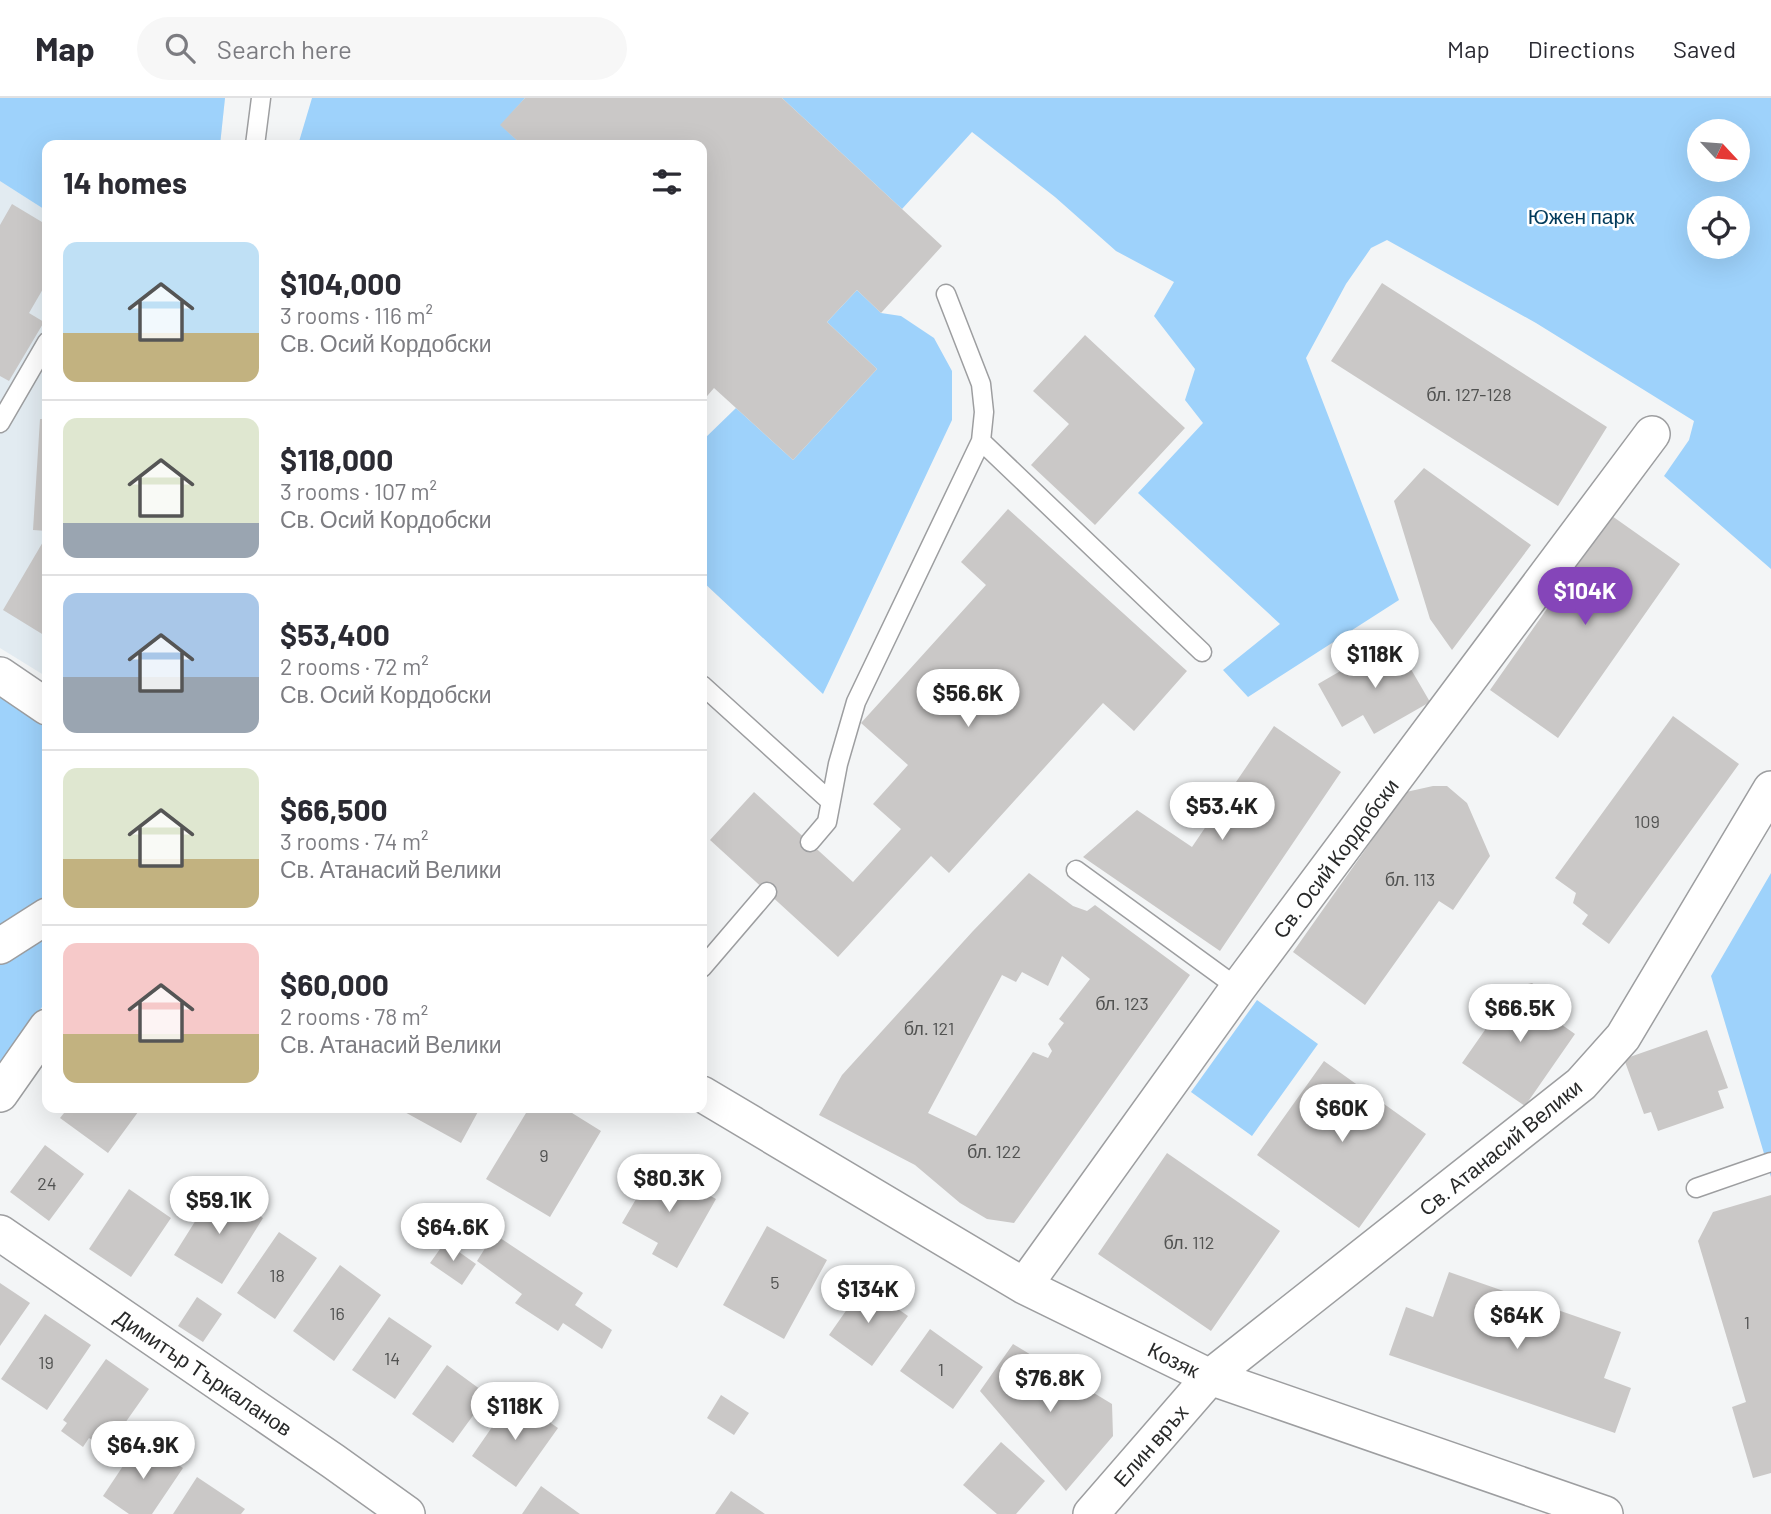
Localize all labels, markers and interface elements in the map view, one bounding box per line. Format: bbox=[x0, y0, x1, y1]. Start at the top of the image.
search box bbox=[137, 17, 627, 80]
text: Map bbox=[35, 28, 95, 68]
icon: search bbox=[161, 29, 199, 67]
text: Search here bbox=[217, 33, 352, 64]
text: Map bbox=[1447, 34, 1490, 63]
text: Directions bbox=[1528, 34, 1635, 63]
text: Saved bbox=[1673, 34, 1736, 63]
north arrow bbox=[1687, 119, 1750, 182]
map controls bbox=[1687, 119, 1750, 259]
icon: filters bbox=[648, 163, 686, 201]
text: 14 homes bbox=[63, 164, 187, 200]
button: locate bbox=[1687, 196, 1750, 259]
park label: Южен парк bbox=[1528, 203, 1635, 228]
text: $104,000 bbox=[280, 265, 402, 301]
icon: home bbox=[119, 270, 203, 354]
text: 3 rooms · 116 m² bbox=[280, 301, 433, 329]
text: Св. Осий Кордобски bbox=[280, 329, 492, 357]
house number: бл. 127-128 bbox=[1426, 383, 1512, 405]
text: $118,000 bbox=[280, 441, 393, 477]
icon: home bbox=[119, 446, 203, 530]
text: 3 rooms · 107 m² bbox=[280, 477, 437, 505]
text: Св. Осий Кордобски bbox=[280, 505, 492, 533]
pin: $104K bbox=[1536, 568, 1634, 627]
text: $104K bbox=[1554, 576, 1616, 604]
text: $53,400 bbox=[280, 616, 390, 652]
icon: home bbox=[119, 621, 203, 705]
pin: $118K bbox=[1326, 630, 1424, 690]
text: $118K bbox=[1347, 639, 1403, 667]
text: 2 rooms · 72 m² bbox=[280, 652, 429, 680]
pin: $56.6K bbox=[911, 670, 1025, 729]
text: $56.6K bbox=[933, 678, 1003, 706]
text: Св. Осий Кордобски bbox=[280, 680, 492, 708]
street label: Св. Осий Кордобски bbox=[1267, 773, 1403, 943]
pin: $53.4K bbox=[1165, 782, 1279, 842]
text: $66,500 bbox=[280, 791, 388, 827]
text: $53.4K bbox=[1186, 791, 1258, 819]
icon: home bbox=[119, 796, 203, 880]
house number: 109 bbox=[1634, 810, 1660, 832]
text: 3 rooms · 74 m² bbox=[280, 827, 429, 855]
text: Св. Атанасий Велики bbox=[280, 855, 502, 883]
house number: бл. 113 bbox=[1385, 868, 1435, 890]
text: $60,000 bbox=[280, 966, 389, 1002]
icon: home bbox=[119, 971, 203, 1055]
pin: $66.5K bbox=[1463, 984, 1577, 1044]
house number: бл. 123 bbox=[1095, 992, 1149, 1014]
text: $66.5K bbox=[1485, 993, 1555, 1021]
text: 2 rooms · 78 m² bbox=[280, 1002, 428, 1030]
house number: бл. 121 bbox=[904, 1017, 954, 1039]
text: Св. Атанасий Велики bbox=[280, 1030, 502, 1058]
street label: Св. Атанасий Велики bbox=[1414, 1074, 1586, 1220]
pin: $60K bbox=[1301, 1084, 1383, 1144]
text: $60K bbox=[1315, 1093, 1369, 1121]
house number: бл. 122 bbox=[967, 1140, 1021, 1162]
house number: 9 bbox=[539, 1144, 549, 1166]
pin: $80.3K bbox=[612, 1154, 726, 1214]
text: $80.3K bbox=[633, 1163, 705, 1191]
house number: 24 bbox=[37, 1172, 57, 1194]
pin: $59.1K bbox=[162, 1176, 276, 1236]
text: $59.1K bbox=[186, 1185, 252, 1213]
pin: $64.6K bbox=[396, 1204, 510, 1263]
text: $64.6K bbox=[417, 1212, 489, 1240]
house number: бл. 112 bbox=[1164, 1231, 1214, 1253]
house number: 18 bbox=[269, 1264, 285, 1286]
pin: $134K bbox=[819, 1266, 917, 1325]
house number: 5 bbox=[770, 1271, 780, 1293]
text: $134K bbox=[837, 1274, 899, 1302]
pin: $64K bbox=[1476, 1292, 1558, 1351]
text: $64K bbox=[1490, 1300, 1544, 1328]
house number: 16 bbox=[329, 1302, 345, 1324]
street label: Димитър Търкаланов bbox=[111, 1303, 297, 1441]
house number: 1 bbox=[1744, 1311, 1750, 1333]
street label: Козяк bbox=[1144, 1336, 1204, 1382]
house number: 14 bbox=[384, 1347, 400, 1369]
house number: 19 bbox=[38, 1351, 54, 1373]
pin: $76.8K bbox=[993, 1354, 1107, 1414]
house number: 1 bbox=[938, 1358, 944, 1380]
text: $76.8K bbox=[1015, 1363, 1085, 1391]
pin: $118K bbox=[466, 1382, 564, 1442]
text: $118K bbox=[487, 1391, 543, 1419]
street label: Елин връх bbox=[1108, 1399, 1193, 1491]
pin: $64.9K bbox=[86, 1422, 200, 1481]
text: $64.9K bbox=[107, 1430, 179, 1458]

